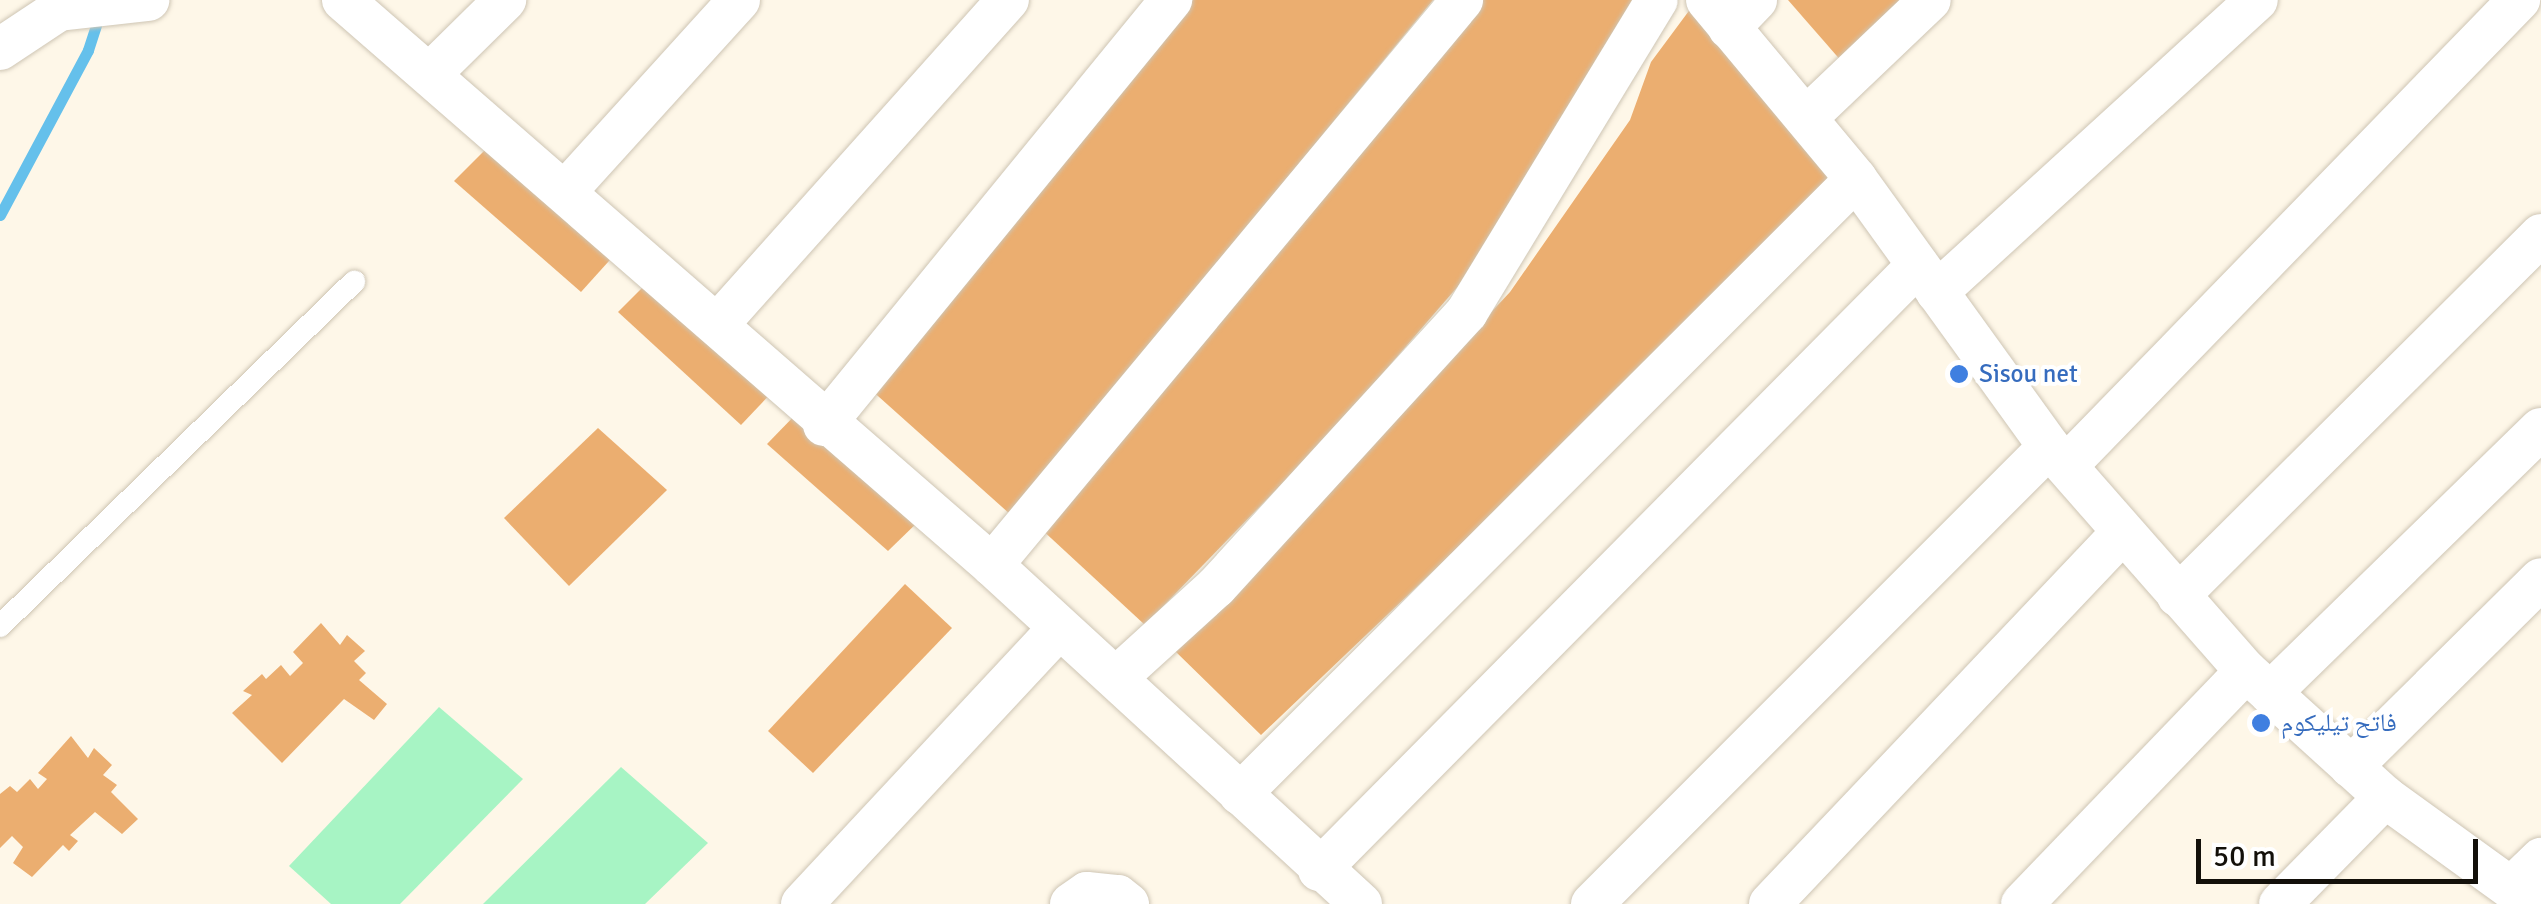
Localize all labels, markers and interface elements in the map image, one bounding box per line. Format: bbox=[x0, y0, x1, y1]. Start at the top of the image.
place label: Sisou net bbox=[1979, 359, 2078, 389]
marker: Sisou net bbox=[1948, 363, 1970, 385]
place label: فاتح تيليكوم bbox=[2281, 708, 2397, 738]
marker: فاتح تيليكوم bbox=[2250, 712, 2272, 734]
scale bar bbox=[2201, 819, 2484, 881]
text: 50 m bbox=[2213, 838, 2276, 875]

